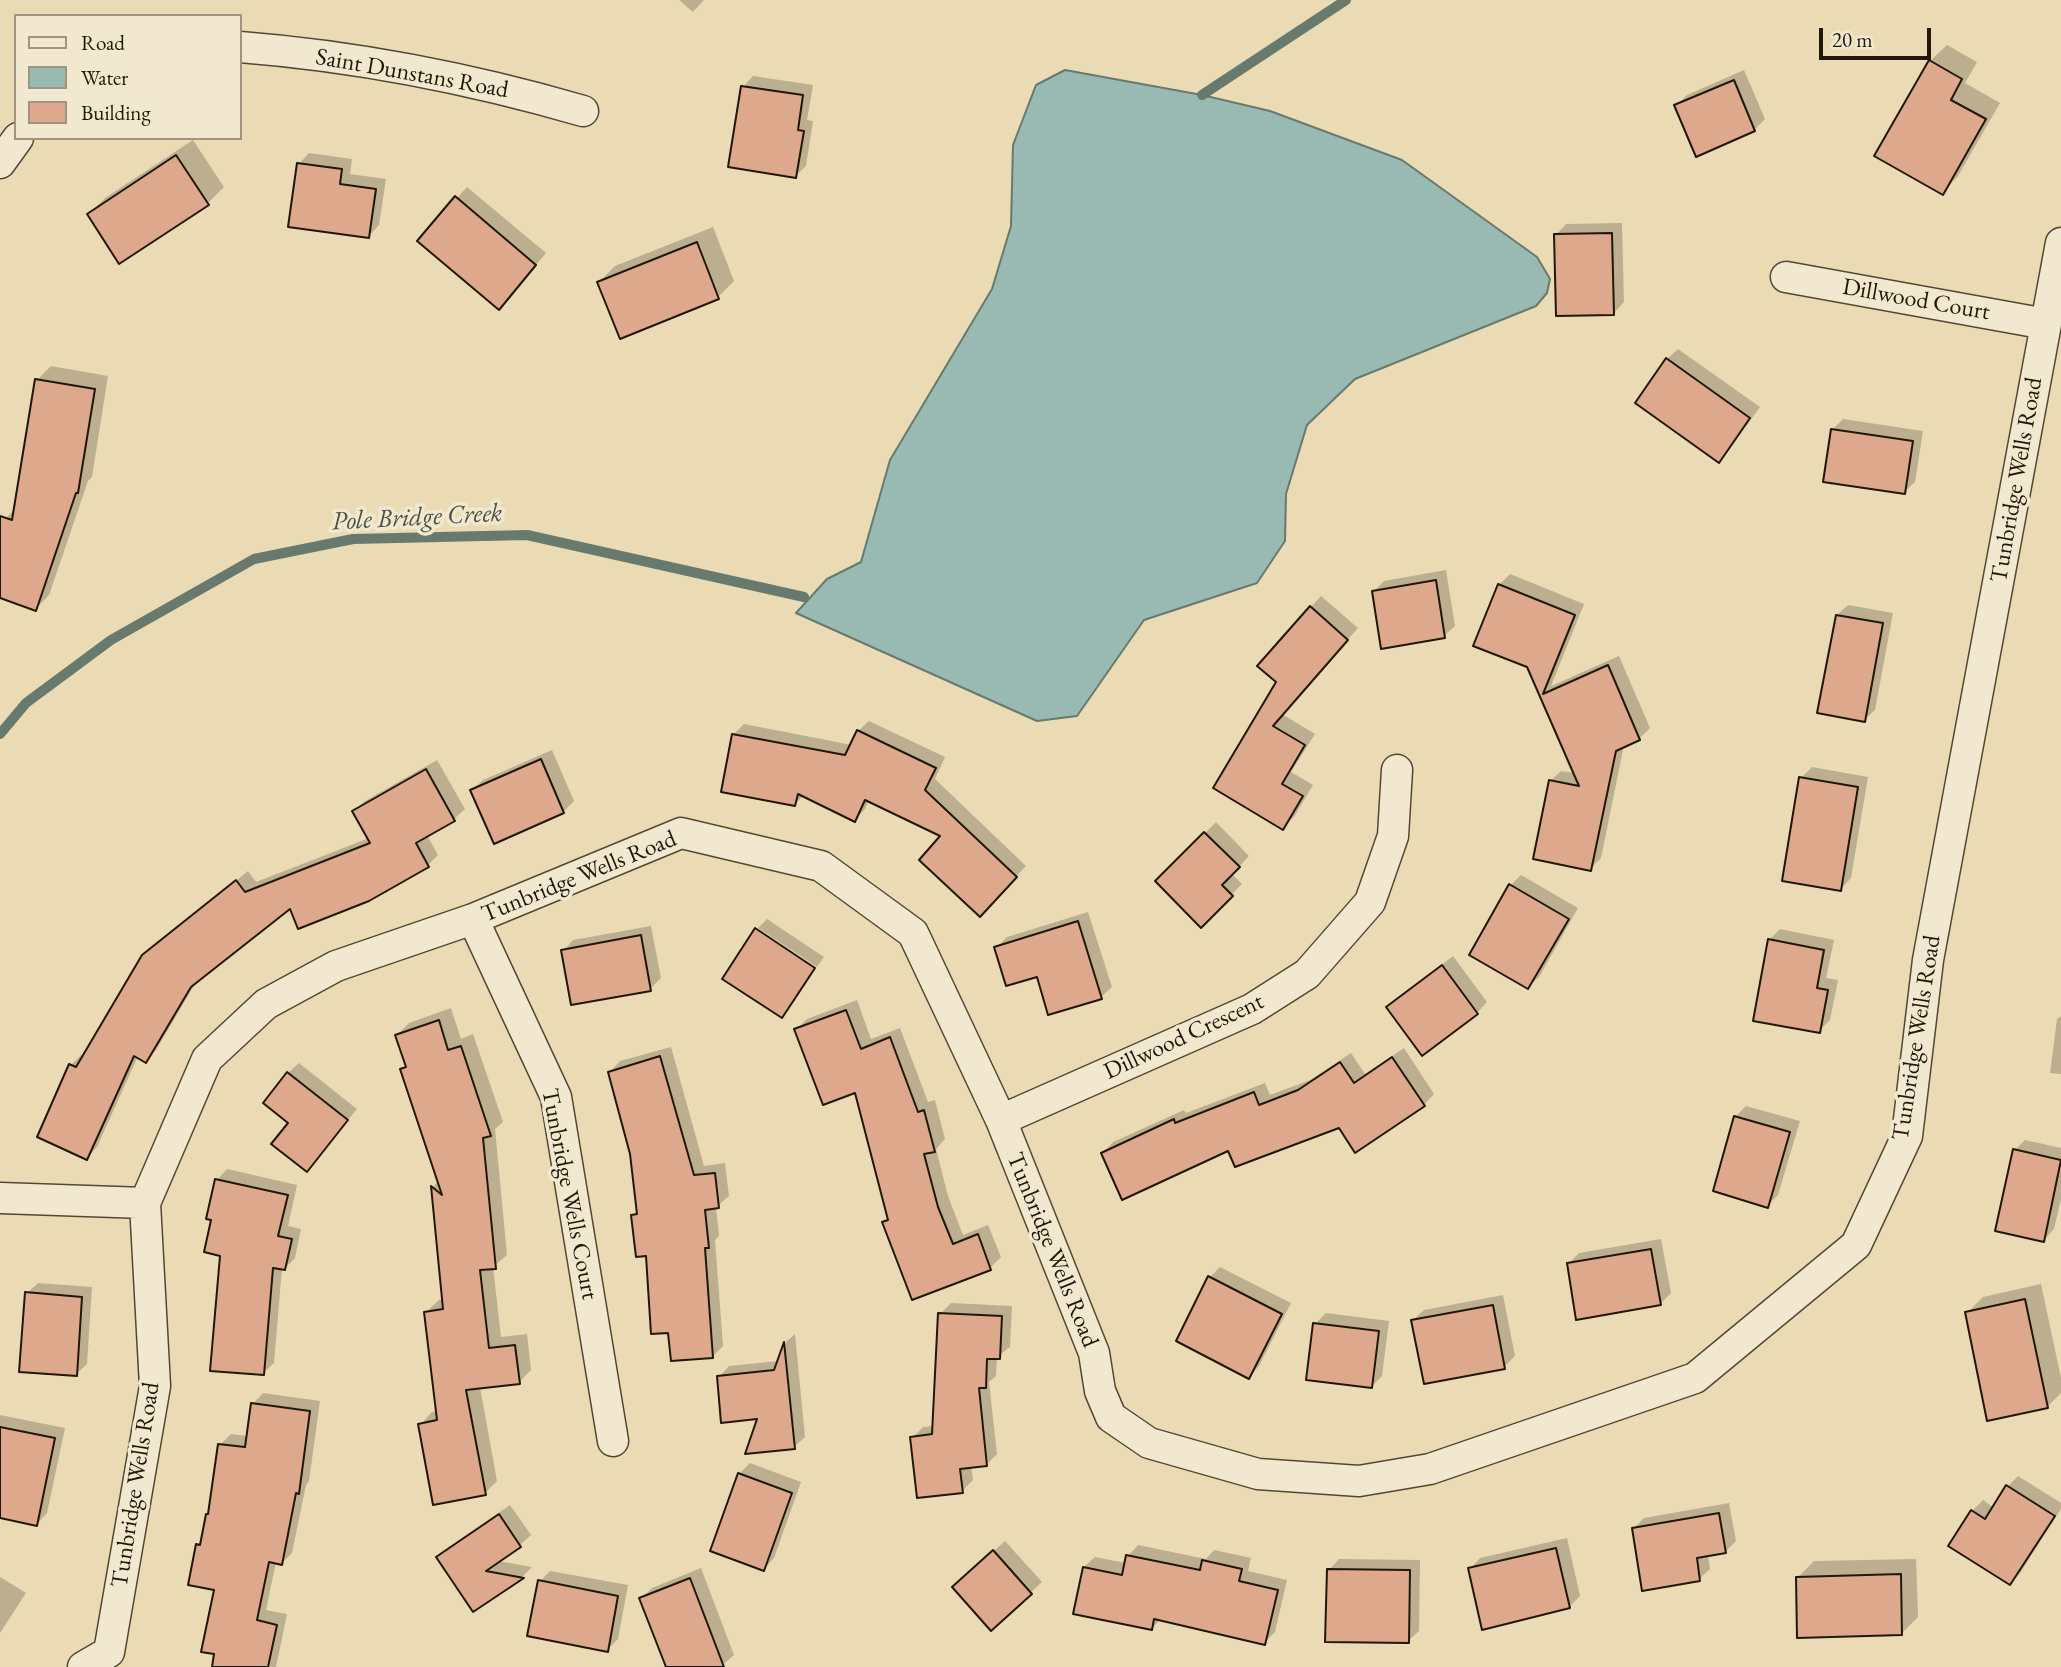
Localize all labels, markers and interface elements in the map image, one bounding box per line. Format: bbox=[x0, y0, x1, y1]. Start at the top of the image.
legend bbox=[14, 14, 242, 140]
scale bar bbox=[1823, 14, 1935, 58]
text: 20 m bbox=[1832, 26, 1873, 53]
text: Road bbox=[81, 29, 125, 56]
street label: Saint Dunstans Road bbox=[313, 43, 511, 105]
text: Water bbox=[81, 64, 128, 91]
text: Building bbox=[81, 99, 151, 126]
street label: Dillwood Court bbox=[1840, 273, 1992, 327]
street label: Tunbridge Wells Road bbox=[1985, 375, 2049, 585]
water label: Pole Bridge Creek bbox=[331, 498, 503, 538]
street label: Tunbridge Wells Road bbox=[477, 825, 681, 929]
street label: Tunbridge Wells Road bbox=[1887, 933, 1947, 1143]
street label: Dillwood Crescent bbox=[1099, 987, 1269, 1087]
street label: Tunbridge Wells Court bbox=[534, 1086, 604, 1302]
street label: Tunbridge Wells Road bbox=[1000, 1148, 1104, 1352]
street label: Tunbridge Wells Road bbox=[106, 1380, 166, 1590]

